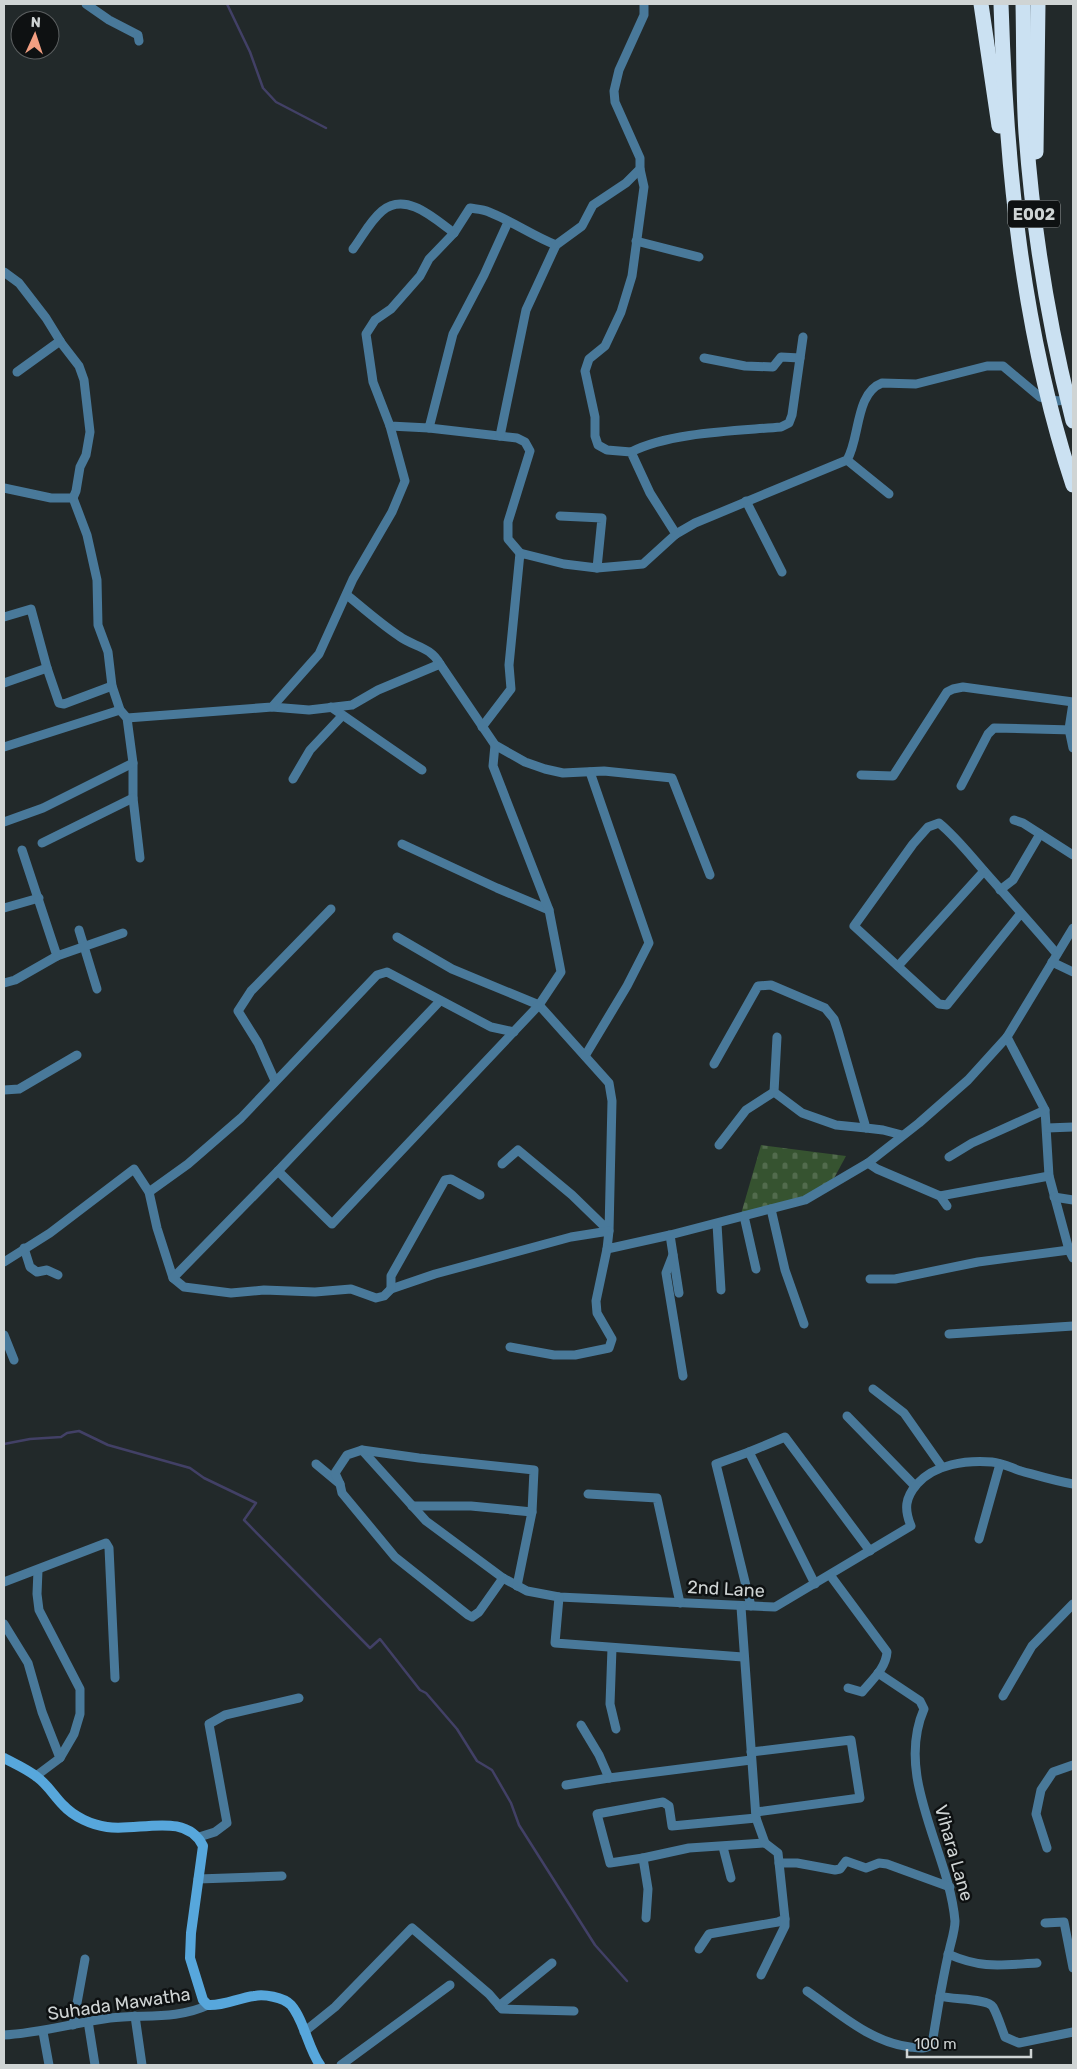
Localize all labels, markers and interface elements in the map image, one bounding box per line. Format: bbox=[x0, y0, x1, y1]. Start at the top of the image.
north arrow bbox=[10, 10, 60, 60]
text: N bbox=[30, 14, 41, 31]
road number: E002 bbox=[1008, 200, 1060, 228]
street label: 2nd Lane bbox=[687, 1576, 765, 1602]
street label: Vihara Lane bbox=[930, 1802, 978, 1904]
street label: Suhada Mawatha bbox=[46, 1983, 192, 2025]
scale bar bbox=[907, 2026, 1031, 2058]
text: 100 m bbox=[914, 2035, 956, 2053]

